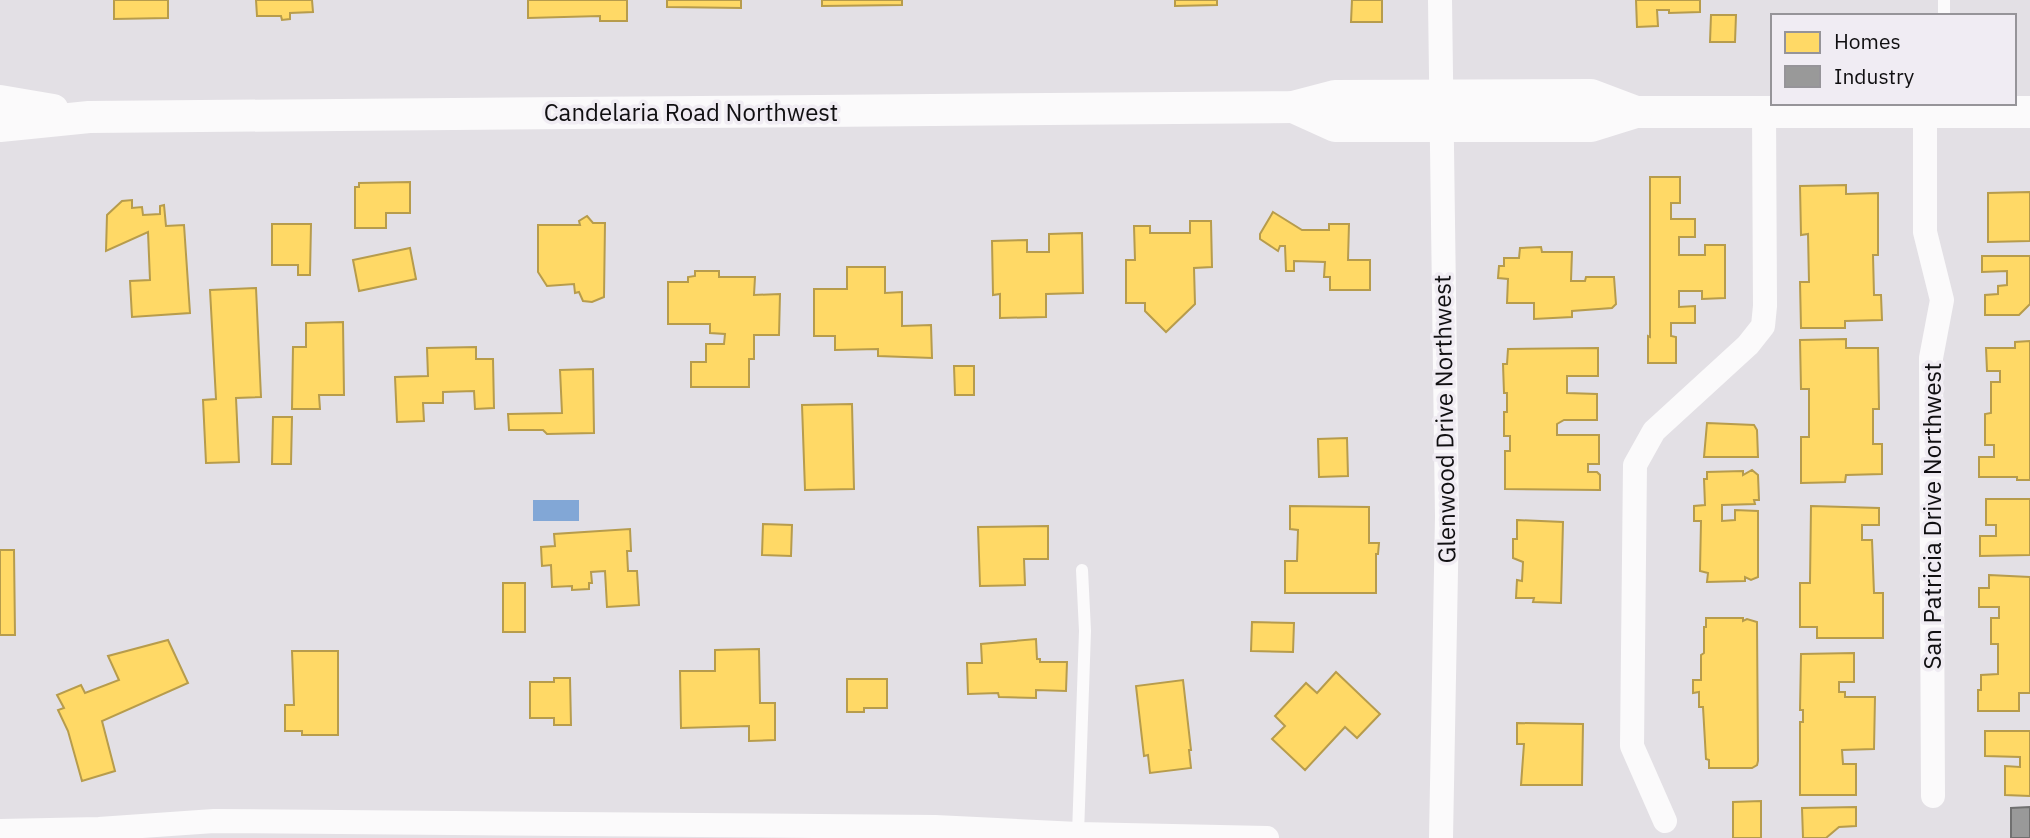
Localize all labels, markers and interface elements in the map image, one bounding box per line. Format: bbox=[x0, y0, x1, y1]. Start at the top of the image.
legend bbox=[1771, 14, 2016, 105]
text: Homes bbox=[1834, 27, 1901, 55]
text: Industry bbox=[1834, 62, 1915, 90]
street label: Candelaria Road Northwest bbox=[544, 96, 838, 128]
street label: Glenwood Drive Northwest bbox=[1425, 274, 1463, 564]
street label: San Patricia Drive Northwest bbox=[1916, 362, 1948, 670]

